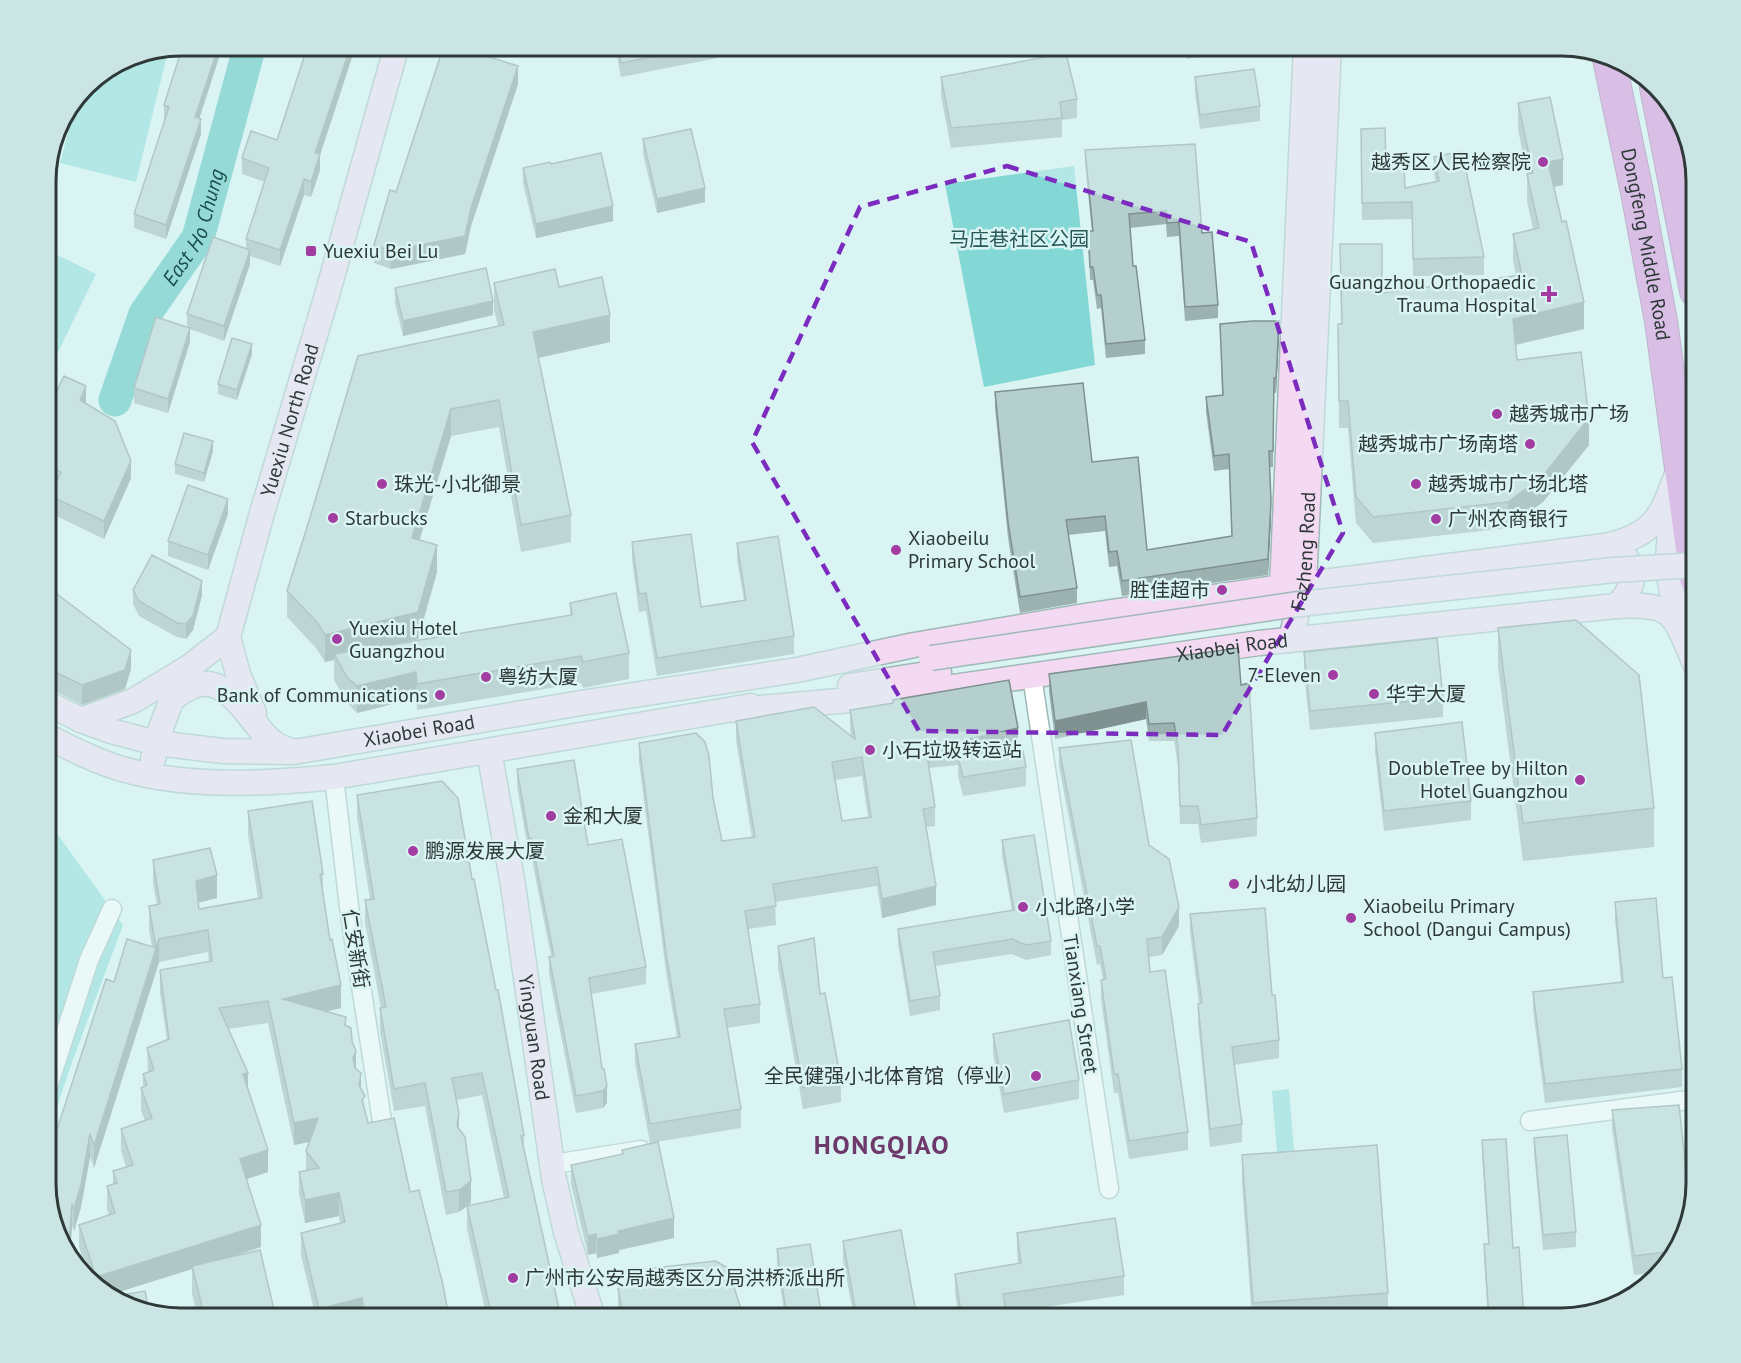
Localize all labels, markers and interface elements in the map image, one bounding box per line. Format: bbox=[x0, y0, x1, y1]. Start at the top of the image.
street label: Dongfeng Middle Road bbox=[1615, 146, 1677, 342]
place label: 越秀区人民检察院 bbox=[1371, 149, 1531, 175]
marker: 越秀区人民检察院 bbox=[1536, 155, 1550, 169]
water label: East Ho Chung bbox=[156, 165, 230, 291]
park label: 马庄巷社区公园 bbox=[949, 226, 1089, 252]
place label: Yuexiu Bei Lu bbox=[323, 238, 438, 264]
marker: Yuexiu Bei Lu bbox=[304, 244, 318, 258]
place label: Guangzhou Orthopaedic Trauma Hospital bbox=[1329, 269, 1536, 318]
marker: Guangzhou Orthopaedic Trauma Hospital bbox=[1540, 285, 1558, 303]
street label: Yuexiu North Road bbox=[254, 340, 325, 500]
place label: 越秀城市广场 bbox=[1509, 401, 1629, 427]
marker: 越秀城市广场 bbox=[1490, 407, 1504, 421]
place label: 越秀城市广场南塔 bbox=[1358, 431, 1518, 457]
marker: 越秀城市广场南塔 bbox=[1523, 437, 1537, 451]
place label: 珠光-小北御景 bbox=[394, 471, 521, 497]
place label: 越秀城市广场北塔 bbox=[1428, 471, 1588, 497]
marker: 珠光-小北御景 bbox=[375, 477, 389, 491]
marker: 越秀城市广场北塔 bbox=[1409, 477, 1423, 491]
street label: Fazheng Road bbox=[1285, 491, 1321, 613]
place label: Starbucks bbox=[345, 505, 428, 531]
place label: 广州农商银行 bbox=[1448, 506, 1568, 532]
marker: Starbucks bbox=[326, 511, 340, 525]
marker: 广州农商银行 bbox=[1429, 512, 1443, 526]
place label: Xiaobeilu Primary School bbox=[908, 525, 1036, 574]
marker: Xiaobeilu Primary School bbox=[889, 543, 903, 557]
place label: 胜佳超市 bbox=[1130, 577, 1210, 603]
marker: 胜佳超市 bbox=[1215, 583, 1229, 597]
place label: Yuexiu Hotel Guangzhou bbox=[349, 615, 458, 664]
street label: Xiaobei Road bbox=[1174, 627, 1289, 668]
marker: Yuexiu Hotel Guangzhou bbox=[330, 632, 344, 646]
place label: 7-Eleven bbox=[1247, 662, 1321, 688]
place label: 粤纺大厦 bbox=[498, 664, 578, 690]
marker: 7-Eleven bbox=[1326, 668, 1340, 682]
marker: 粤纺大厦 bbox=[479, 670, 493, 684]
place label: 华宇大厦 bbox=[1386, 681, 1466, 707]
place label: Bank of Communications bbox=[217, 682, 428, 708]
marker: 华宇大厦 bbox=[1367, 687, 1381, 701]
marker: Bank of Communications bbox=[433, 688, 447, 702]
street label: Xiaobei Road bbox=[361, 708, 477, 753]
place label: 小石垃圾转运站 bbox=[882, 737, 1022, 763]
marker: 小石垃圾转运站 bbox=[863, 743, 877, 757]
place label: DoubleTree by Hilton Hotel Guangzhou bbox=[1388, 755, 1568, 804]
marker: DoubleTree by Hilton Hotel Guangzhou bbox=[1573, 773, 1587, 787]
place label: 金和大厦 bbox=[563, 803, 643, 829]
marker: 金和大厦 bbox=[544, 809, 558, 823]
place label: 鹏源发展大厦 bbox=[425, 838, 545, 864]
marker: 鹏源发展大厦 bbox=[406, 844, 420, 858]
place label: 小北幼儿园 bbox=[1246, 871, 1346, 897]
marker: 小北幼儿园 bbox=[1227, 877, 1241, 891]
place label: Xiaobeilu Primary School (Dangui Campus) bbox=[1363, 893, 1571, 942]
place label: 小北路小学 bbox=[1035, 894, 1135, 920]
marker: 小北路小学 bbox=[1016, 900, 1030, 914]
street label: 仁安新街 bbox=[337, 907, 375, 991]
marker: Xiaobeilu Primary School (Dangui Campus) bbox=[1344, 911, 1358, 925]
street label: Tianxiang Street bbox=[1057, 932, 1105, 1076]
street label: Yingyuan Road bbox=[513, 973, 556, 1102]
place label: 全民健强小北体育馆（停业） bbox=[764, 1063, 1024, 1089]
marker: 全民健强小北体育馆（停业） bbox=[1029, 1069, 1043, 1083]
district label: HONGQIAO bbox=[814, 1128, 950, 1161]
place label: 广州市公安局越秀区分局洪桥派出所 bbox=[525, 1265, 845, 1291]
marker: 广州市公安局越秀区分局洪桥派出所 bbox=[506, 1271, 520, 1285]

